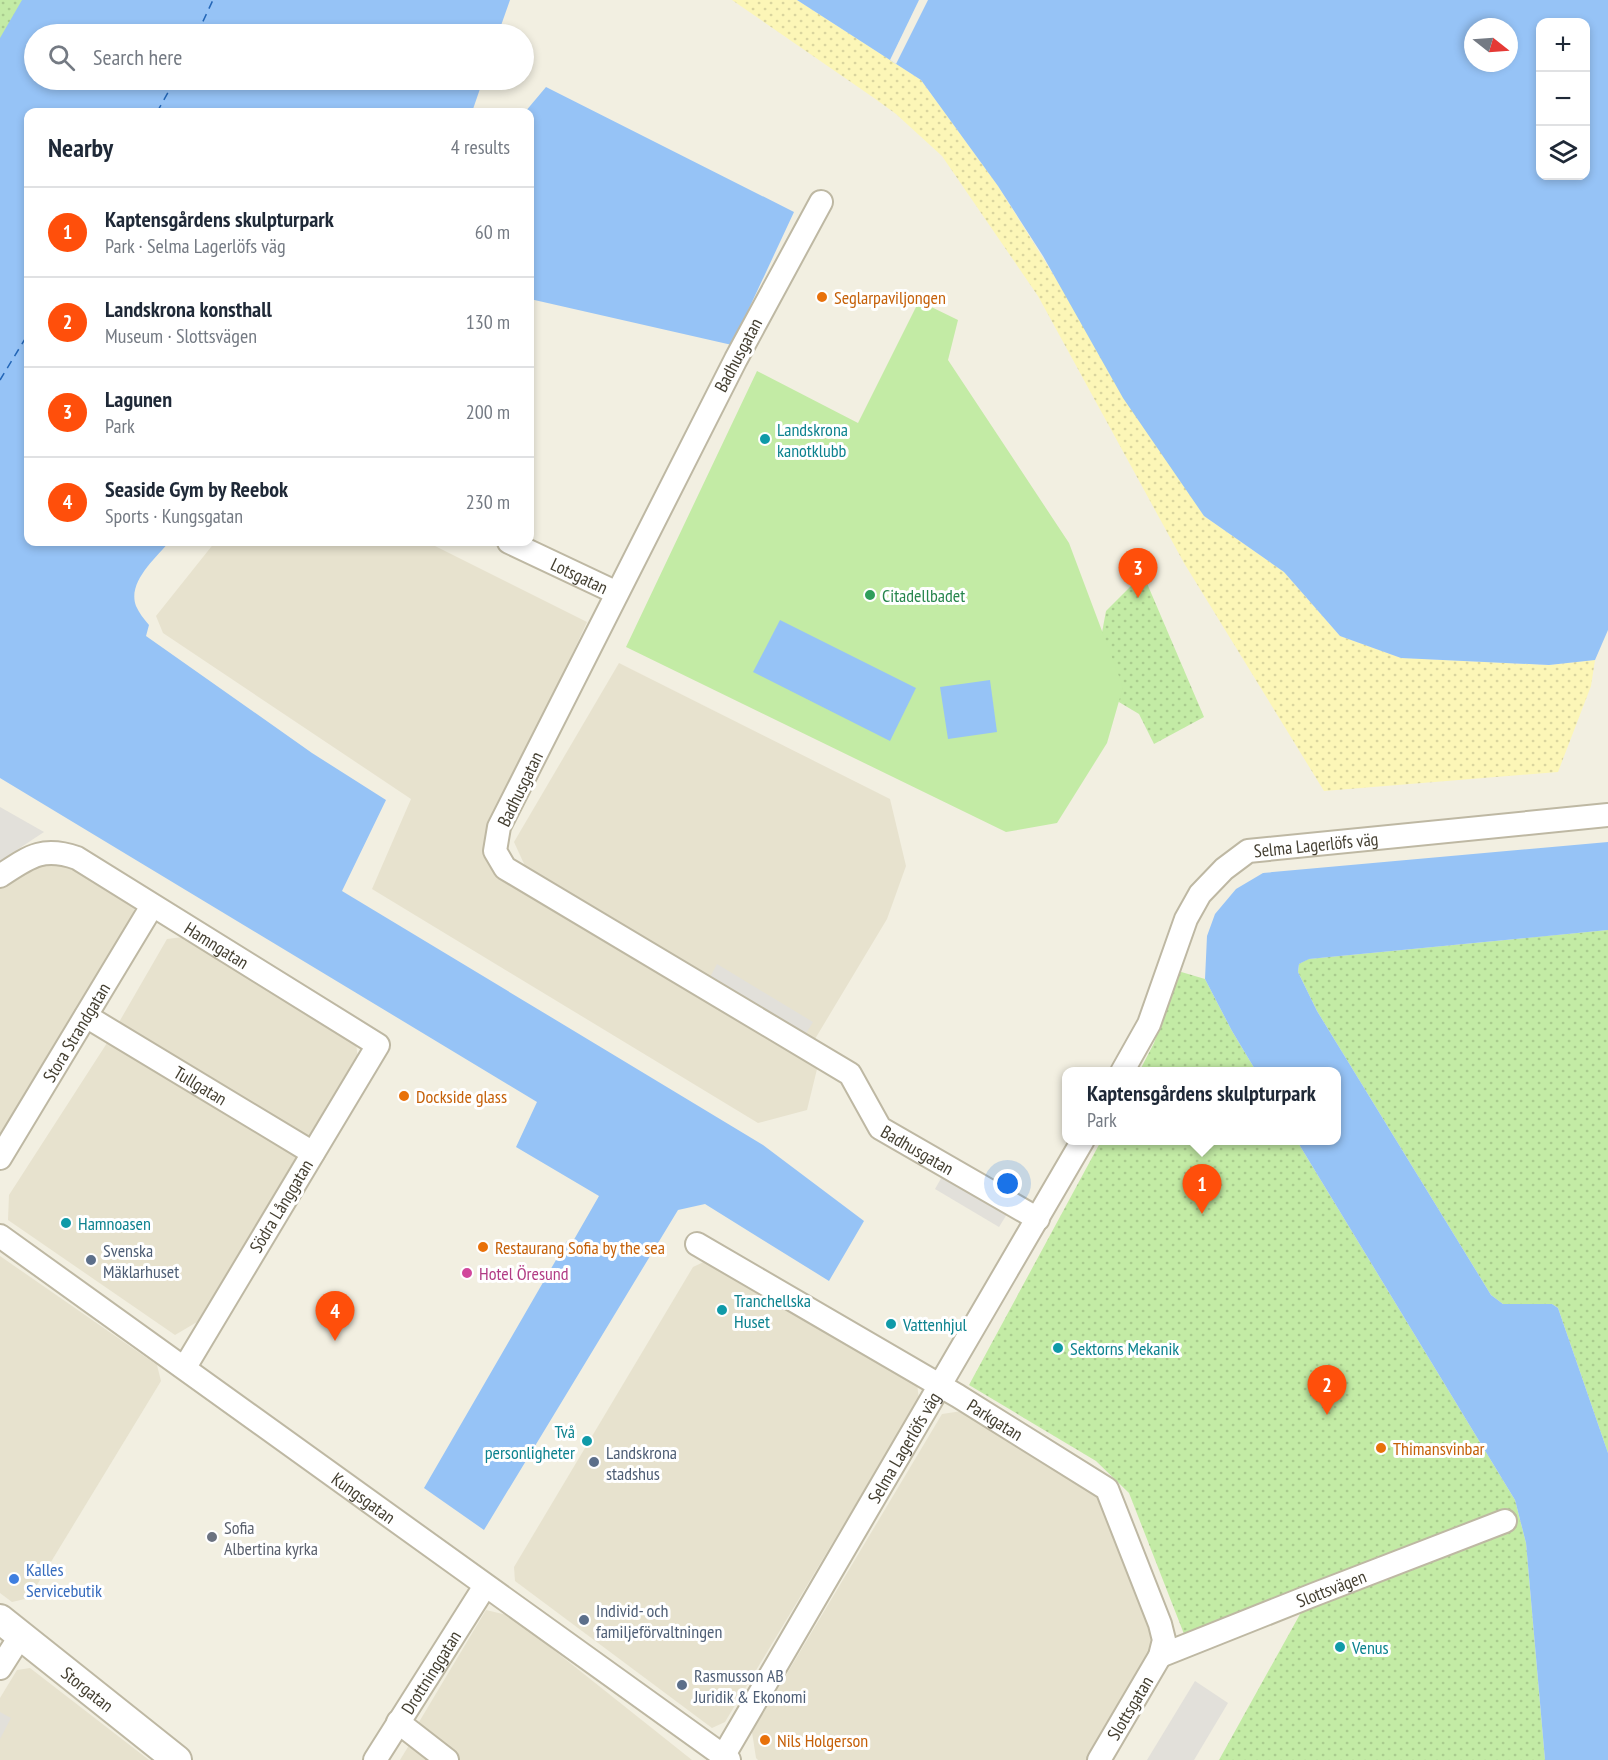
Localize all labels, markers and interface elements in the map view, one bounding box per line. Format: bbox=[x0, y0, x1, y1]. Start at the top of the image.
north arrow bbox=[1464, 18, 1518, 72]
map controls bbox=[1536, 18, 1590, 180]
button: + bbox=[1536, 18, 1590, 72]
search box bbox=[24, 24, 534, 90]
icon: search bbox=[45, 41, 78, 74]
text: Search here bbox=[93, 43, 182, 71]
button: − bbox=[1536, 72, 1590, 126]
button: layers bbox=[1536, 126, 1590, 180]
text: Nearby bbox=[48, 131, 113, 164]
text: 4 results bbox=[451, 134, 510, 160]
text: Kaptensgårdens skulpturpark bbox=[105, 205, 334, 233]
text: 1 bbox=[63, 219, 72, 245]
text: 60 m bbox=[475, 219, 510, 245]
text: Park · Selma Lagerlöfs väg bbox=[105, 233, 286, 259]
place label: Seglarpaviljongen bbox=[834, 286, 946, 309]
marker: Seglarpaviljongen bbox=[815, 290, 829, 304]
text: Landskrona konsthall bbox=[105, 295, 272, 323]
text: 2 bbox=[63, 309, 72, 335]
text: 130 m bbox=[466, 309, 510, 335]
street label: Badhusgatan bbox=[709, 314, 767, 396]
text: Museum · Slottsvägen bbox=[105, 323, 257, 349]
text: Lagunen bbox=[105, 385, 172, 413]
text: 3 bbox=[63, 399, 72, 425]
text: 200 m bbox=[466, 399, 510, 425]
text: Park bbox=[105, 413, 135, 439]
place label: Landskrona kanotklubb bbox=[777, 418, 848, 462]
marker: Landskrona kanotklubb bbox=[758, 432, 772, 446]
text: Seaside Gym by Reebok bbox=[105, 475, 288, 503]
text: 4 bbox=[63, 489, 72, 515]
text: 230 m bbox=[466, 489, 510, 515]
text: Sports · Kungsgatan bbox=[105, 503, 243, 529]
pin: 3 bbox=[1118, 548, 1158, 598]
street label: Lotsgatan bbox=[547, 552, 612, 599]
place label: Citadellbadet bbox=[882, 584, 965, 607]
marker: Citadellbadet bbox=[863, 588, 877, 602]
street label: Badhusgatan bbox=[492, 748, 548, 830]
street label: Selma Lagerlöfs väg bbox=[1253, 827, 1379, 862]
street label: Hamngatan bbox=[180, 916, 253, 974]
street label: Stora Strandgatan bbox=[37, 978, 115, 1086]
street label: Tullgatan bbox=[170, 1060, 231, 1110]
popup bbox=[1062, 1067, 1341, 1145]
text: Kaptensgårdens skulpturpark bbox=[1087, 1079, 1316, 1107]
place label: Dockside glass bbox=[416, 1085, 507, 1108]
marker: Dockside glass bbox=[397, 1089, 411, 1103]
text: Park bbox=[1087, 1107, 1117, 1133]
street label: Badhusgatan bbox=[877, 1120, 958, 1180]
street label: Södra Långgatan bbox=[244, 1155, 318, 1257]
pin: 1 bbox=[1182, 1164, 1222, 1214]
your location bbox=[993, 1169, 1022, 1198]
place label: Hamnoasen bbox=[78, 1212, 151, 1235]
marker: Hamnoasen bbox=[59, 1216, 73, 1230]
place label: Restaurang Sofia by the sea bbox=[495, 1236, 665, 1259]
place label: Svenska Mäklarhuset bbox=[103, 1239, 179, 1283]
marker: Restaurang Sofia by the sea bbox=[476, 1240, 490, 1254]
marker: Svenska Mäklarhuset bbox=[84, 1253, 98, 1267]
place label: Hotel Öresund bbox=[479, 1262, 569, 1285]
marker: Hotel Öresund bbox=[460, 1266, 474, 1280]
place label: Tranchellska Huset bbox=[734, 1289, 811, 1333]
pin: 4 bbox=[316, 1292, 354, 1341]
marker: Tranchellska Huset bbox=[715, 1303, 729, 1317]
place label: Vattenhjul bbox=[902, 1313, 967, 1336]
marker: Vattenhjul bbox=[884, 1317, 898, 1331]
place label: Sektorns Mekanik bbox=[1070, 1337, 1179, 1360]
marker: Sektorns Mekanik bbox=[1051, 1341, 1065, 1355]
pin: 2 bbox=[1308, 1366, 1346, 1415]
street label: Selma Lagerlöfs väg bbox=[862, 1388, 945, 1507]
street label: Parkgatan bbox=[963, 1393, 1028, 1445]
place label: Två personligheter bbox=[485, 1420, 575, 1464]
marker: Två personligheter bbox=[580, 1434, 594, 1448]
place label: Thimansvinbar bbox=[1393, 1437, 1485, 1460]
place label: Landskrona stadshus bbox=[606, 1441, 677, 1485]
marker: Thimansvinbar bbox=[1374, 1441, 1388, 1455]
marker: Landskrona stadshus bbox=[587, 1455, 601, 1469]
street label: Kungsgatan bbox=[327, 1467, 400, 1528]
place label: Sofia Albertina kyrka bbox=[224, 1516, 318, 1560]
marker: Sofia Albertina kyrka bbox=[205, 1530, 219, 1544]
place label: Kalles Servicebutik bbox=[26, 1558, 102, 1602]
street label: Slottsvägen bbox=[1293, 1564, 1369, 1612]
marker: Kalles Servicebutik bbox=[7, 1572, 21, 1586]
place label: Individ- och familjeförvaltningen bbox=[596, 1599, 722, 1643]
marker: Individ- och familjeförvaltningen bbox=[577, 1613, 591, 1627]
street label: Drottninggatan bbox=[396, 1626, 466, 1718]
place label: Venus bbox=[1351, 1636, 1389, 1659]
marker: Venus bbox=[1333, 1640, 1347, 1654]
street label: Storgatan bbox=[57, 1661, 118, 1717]
place label: Rasmusson AB Juridik & Ekonomi bbox=[693, 1664, 806, 1708]
street label: Slottsgatan bbox=[1102, 1672, 1158, 1744]
marker: Rasmusson AB Juridik & Ekonomi bbox=[675, 1678, 689, 1692]
place label: Nils Holgerson bbox=[777, 1729, 868, 1752]
marker: Nils Holgerson bbox=[758, 1733, 772, 1747]

